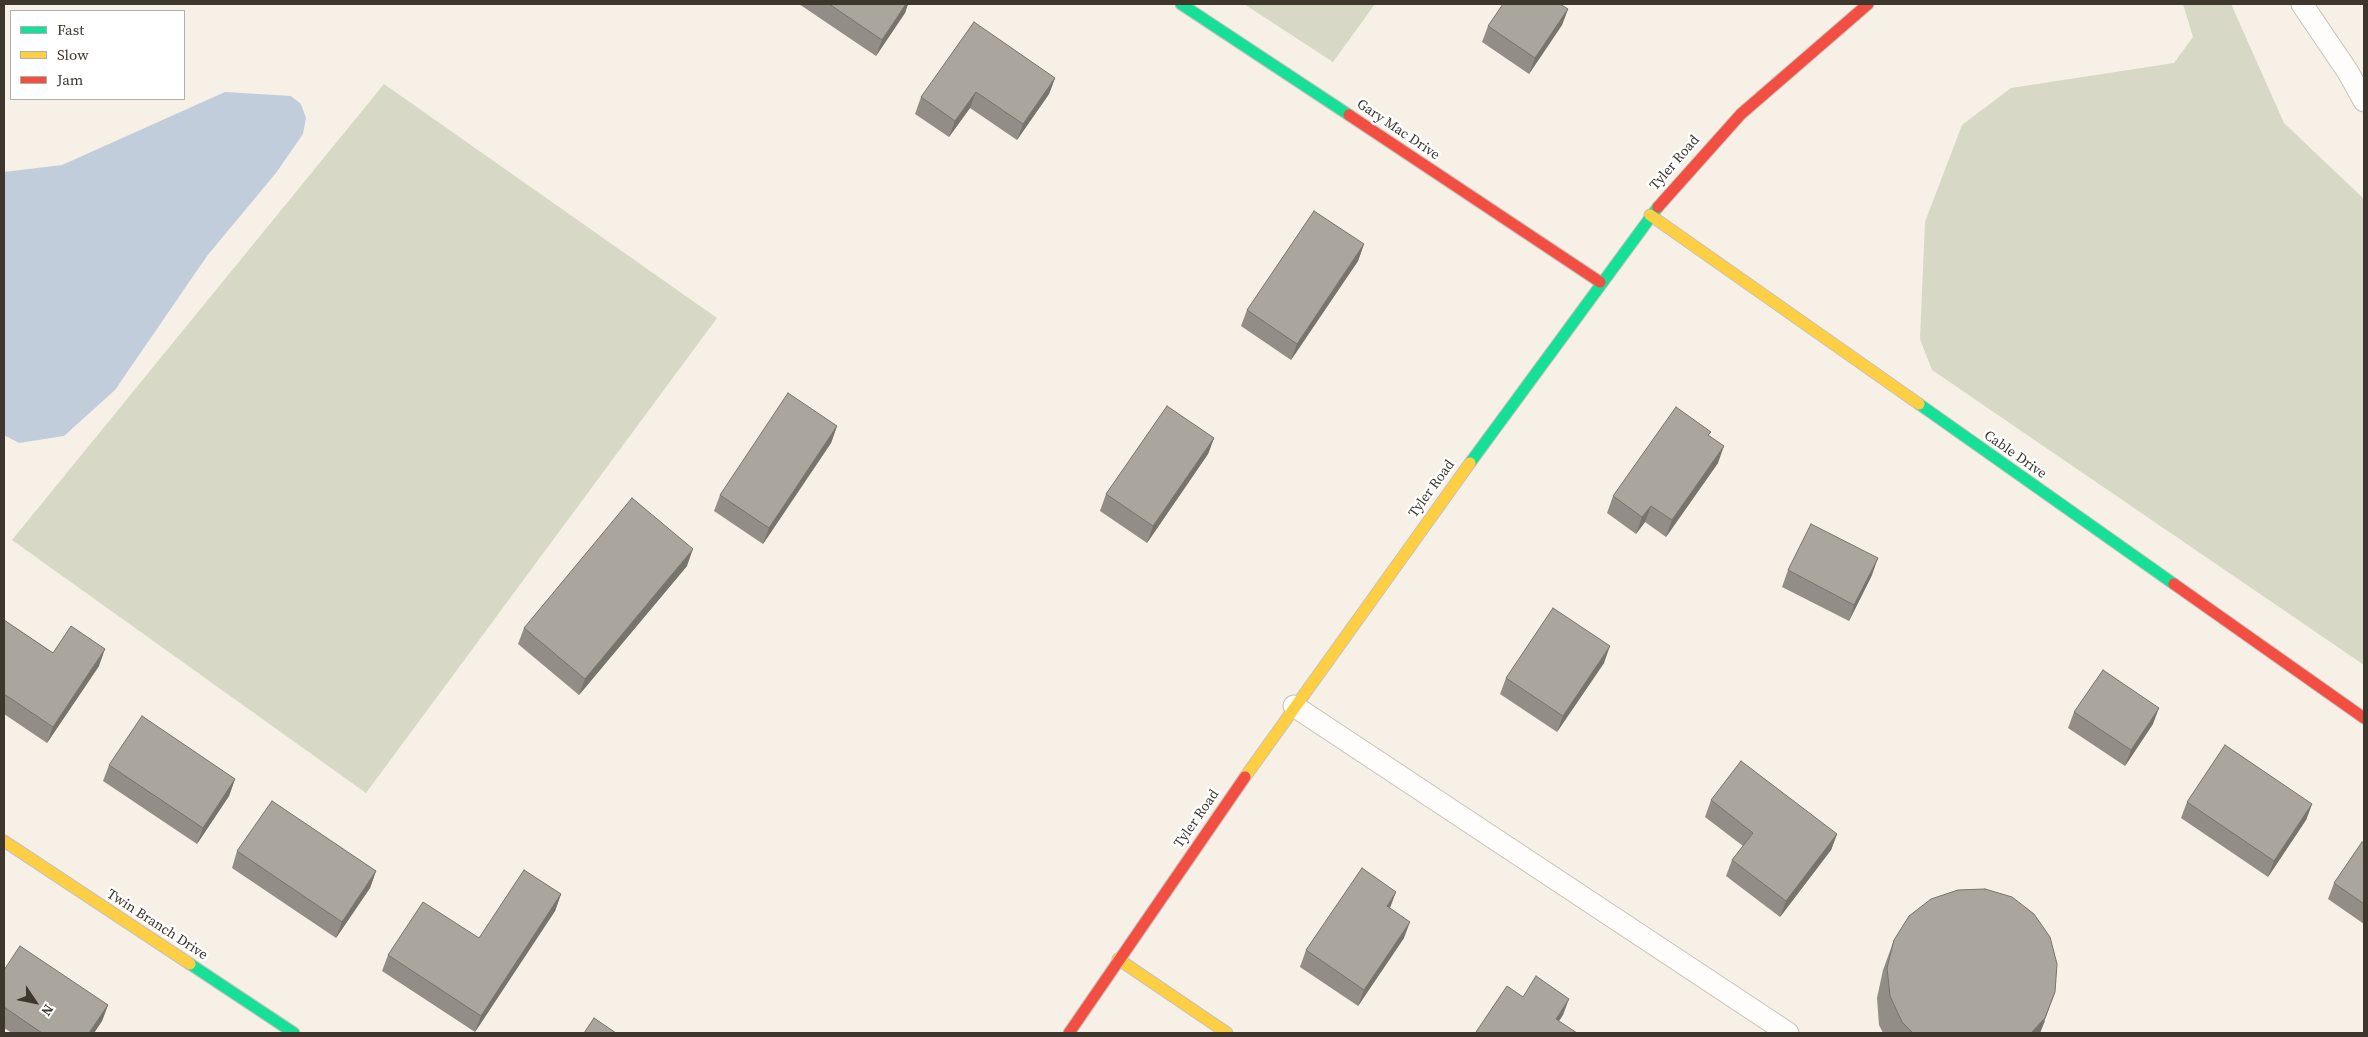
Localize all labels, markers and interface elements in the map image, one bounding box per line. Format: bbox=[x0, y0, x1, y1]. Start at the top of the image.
legend bbox=[10, 10, 185, 100]
text: Fast bbox=[57, 19, 84, 40]
text: Slow bbox=[57, 44, 89, 65]
text: Jam bbox=[57, 69, 83, 90]
street label: Gary Mac Drive bbox=[1353, 96, 1443, 164]
street label: Tyler Road bbox=[1647, 132, 1703, 194]
street label: Cable Drive bbox=[1981, 427, 2049, 483]
street label: Tyler Road bbox=[1406, 457, 1458, 521]
street label: Tyler Road bbox=[1171, 787, 1223, 851]
street label: Twin Branch Drive bbox=[103, 886, 211, 964]
north arrow bbox=[10, 977, 60, 1027]
text: N bbox=[36, 1001, 59, 1020]

